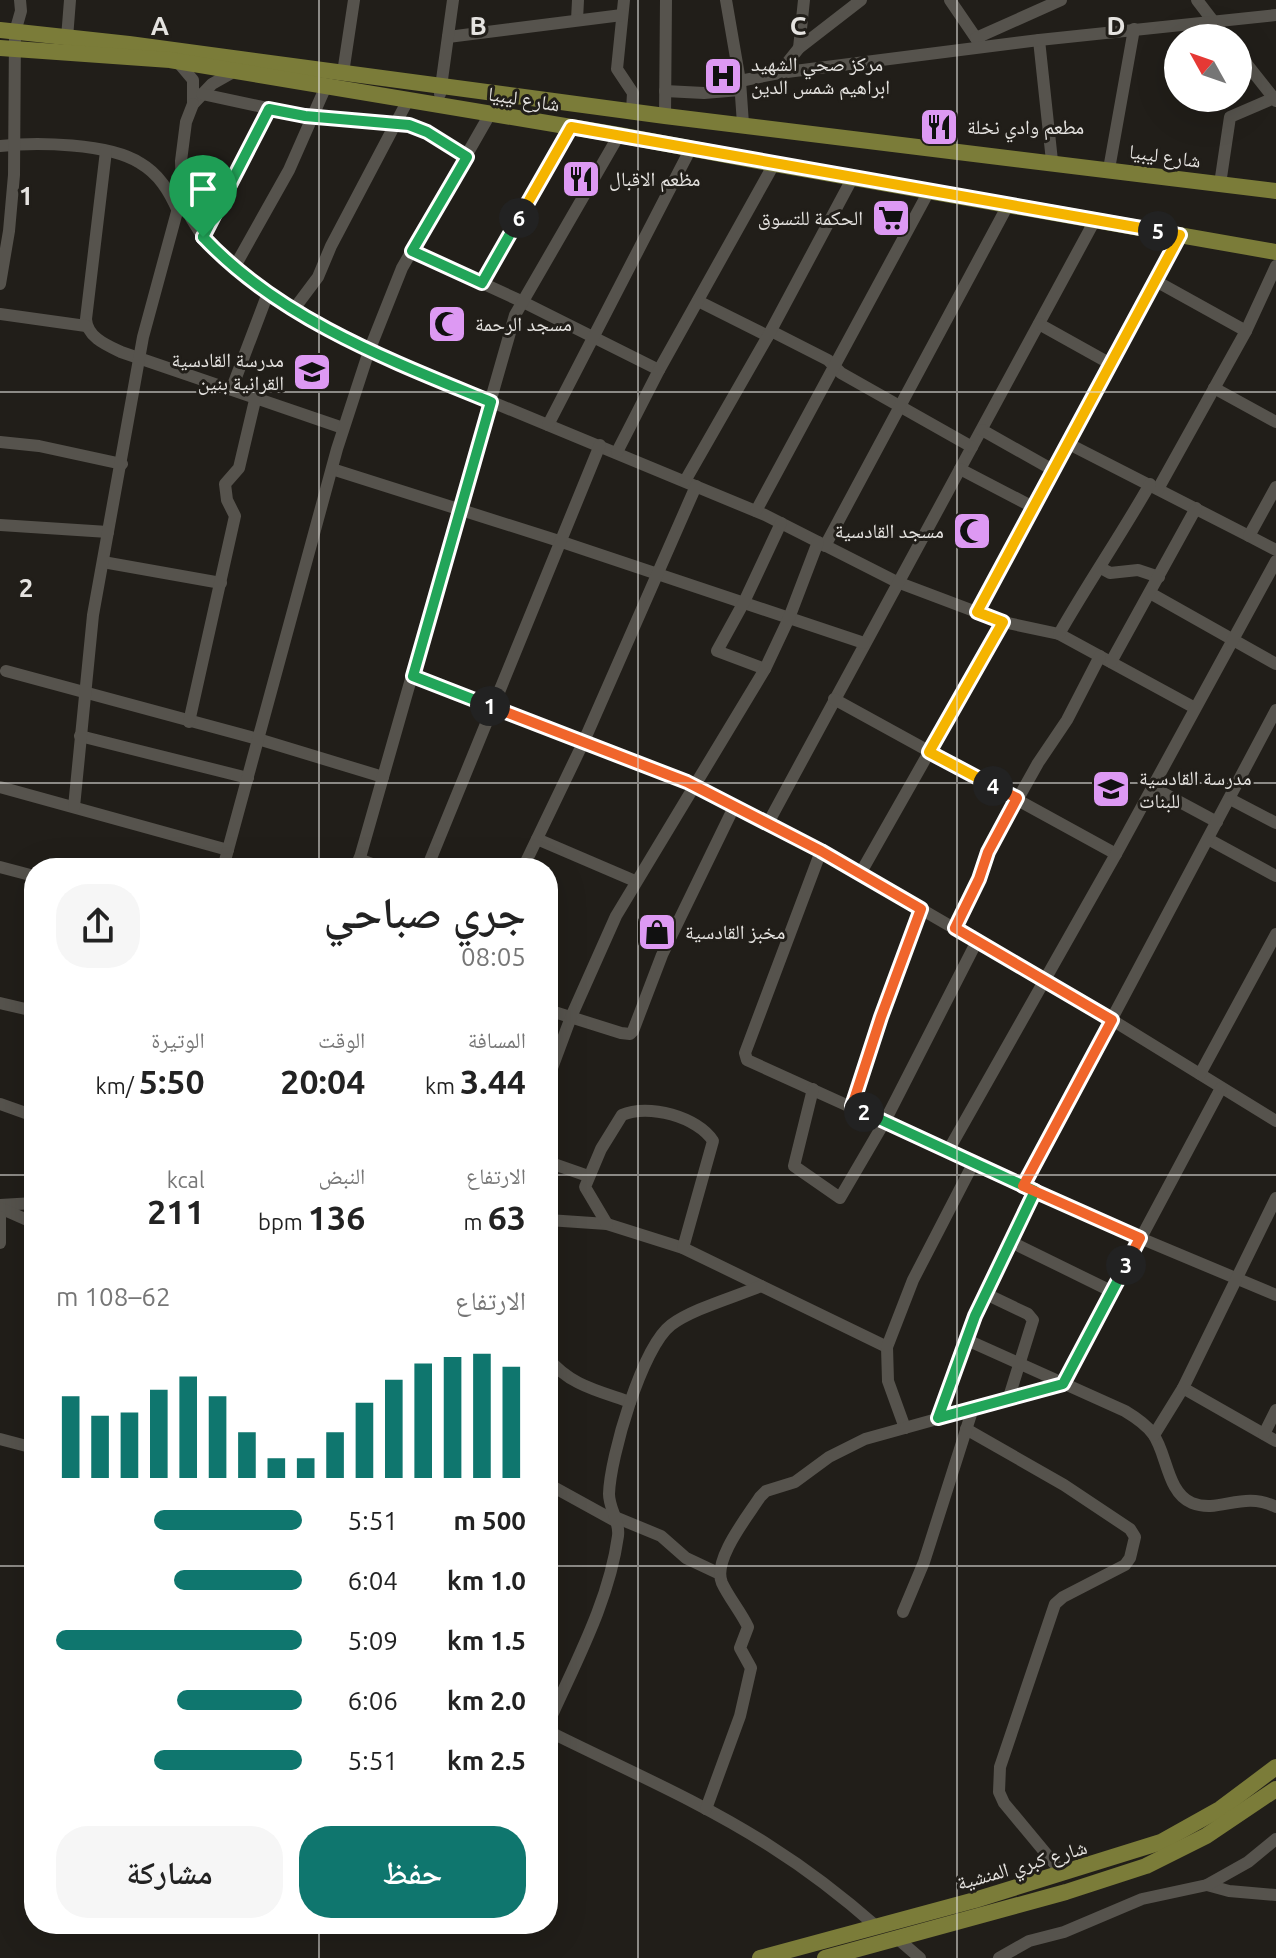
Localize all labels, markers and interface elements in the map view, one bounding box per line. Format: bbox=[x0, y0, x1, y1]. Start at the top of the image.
text: A bbox=[151, 11, 170, 40]
text: B bbox=[469, 11, 487, 40]
text: C bbox=[790, 11, 807, 40]
text: D bbox=[1107, 11, 1125, 40]
north arrow bbox=[1164, 24, 1252, 112]
map controls bbox=[1164, 24, 1252, 112]
place label: مركز صحي الشهيد ابراهيم شمس الدين bbox=[751, 52, 890, 101]
hospital icon: مركز صحي الشهيد ابراهيم شمس الدين bbox=[702, 55, 744, 97]
street label: شارع ليبيا bbox=[486, 82, 562, 117]
restaurant icon: مطعم وادي نخلة bbox=[918, 106, 960, 148]
place label: مطعم وادي نخلة bbox=[967, 115, 1084, 143]
street label: شارع ليبيا bbox=[1127, 139, 1202, 174]
pin bbox=[169, 155, 237, 237]
restaurant icon: مظعم الاقبال bbox=[560, 158, 602, 200]
icon: arrive bbox=[181, 167, 225, 211]
place label: مظعم الاقبال bbox=[609, 167, 700, 193]
text: 1 bbox=[19, 181, 33, 210]
supermarket icon: الحكمة للتسوق bbox=[870, 197, 912, 239]
pin: 6 bbox=[499, 198, 539, 238]
text: 6 bbox=[513, 205, 525, 230]
place label: الحكمة للتسوق bbox=[758, 206, 863, 230]
pin: 5 bbox=[1138, 211, 1178, 251]
text: 5 bbox=[1152, 218, 1164, 243]
mosque icon: مسجد الرحمة bbox=[426, 303, 468, 345]
place label: مسجد الرحمة bbox=[475, 312, 572, 335]
place label: مدرسة القادسية القرانية بنين bbox=[171, 348, 284, 395]
school or university icon: مدرسة القادسية القرانية بنين bbox=[291, 351, 333, 393]
mosque icon: مسجد القادسية bbox=[951, 510, 993, 552]
place label: مسجد القادسية bbox=[835, 519, 944, 542]
text: 2 bbox=[19, 573, 33, 602]
pin: 1 bbox=[470, 686, 510, 726]
text: 1 bbox=[484, 693, 496, 718]
pin: 4 bbox=[973, 766, 1013, 806]
place label: مدرسة القادسية للبنات bbox=[1139, 766, 1252, 813]
school or university icon: مدرسة القادسية للبنات bbox=[1090, 768, 1132, 810]
text: 4 bbox=[987, 773, 999, 798]
button: share bbox=[56, 884, 140, 968]
text: جري صباحي bbox=[323, 887, 526, 936]
shop icon: مخبز القادسية bbox=[636, 911, 678, 953]
place label: مخبز القادسية bbox=[685, 920, 785, 944]
text: 08:05 bbox=[461, 942, 526, 971]
text: الوتيرة bbox=[151, 1027, 205, 1052]
text: الوقت bbox=[318, 1027, 365, 1052]
text: المسافة bbox=[468, 1027, 526, 1052]
text: 5:50 bbox=[139, 1062, 205, 1100]
text: 20:04 bbox=[280, 1062, 365, 1100]
text: 3.44 bbox=[460, 1062, 526, 1100]
text: /km bbox=[96, 1073, 139, 1098]
text: km bbox=[425, 1073, 460, 1098]
pin: 2 bbox=[844, 1092, 884, 1132]
text: 2 bbox=[858, 1099, 870, 1124]
text: النبض bbox=[318, 1163, 365, 1188]
text: الارتفاع bbox=[466, 1163, 526, 1188]
text: kcal bbox=[167, 1167, 205, 1192]
text: 211 bbox=[147, 1192, 205, 1230]
text: 136 bbox=[308, 1198, 365, 1236]
text: 63 bbox=[488, 1198, 526, 1236]
text: bpm bbox=[258, 1209, 308, 1234]
text: m bbox=[464, 1209, 488, 1234]
pin: 3 bbox=[1106, 1245, 1146, 1285]
text: 3 bbox=[1120, 1252, 1132, 1277]
text: 62–108 m bbox=[56, 1282, 171, 1311]
text: الارتفاع bbox=[455, 1286, 526, 1315]
text: 5:51 bbox=[348, 1506, 398, 1535]
text: 500 m bbox=[453, 1506, 526, 1535]
text: 6:04 bbox=[348, 1566, 398, 1595]
text: 1.0 km bbox=[447, 1566, 526, 1595]
text: 5:09 bbox=[348, 1626, 398, 1655]
text: 1.5 km bbox=[447, 1626, 526, 1655]
text: 6:06 bbox=[348, 1686, 398, 1715]
text: 2.0 km bbox=[447, 1686, 526, 1715]
text: 5:51 bbox=[348, 1746, 398, 1775]
text: 2.5 km bbox=[447, 1746, 526, 1775]
button: مشاركة bbox=[56, 1826, 283, 1918]
button: حفظ bbox=[299, 1826, 526, 1918]
street label: شارع كبري المنشية bbox=[954, 1835, 1091, 1899]

